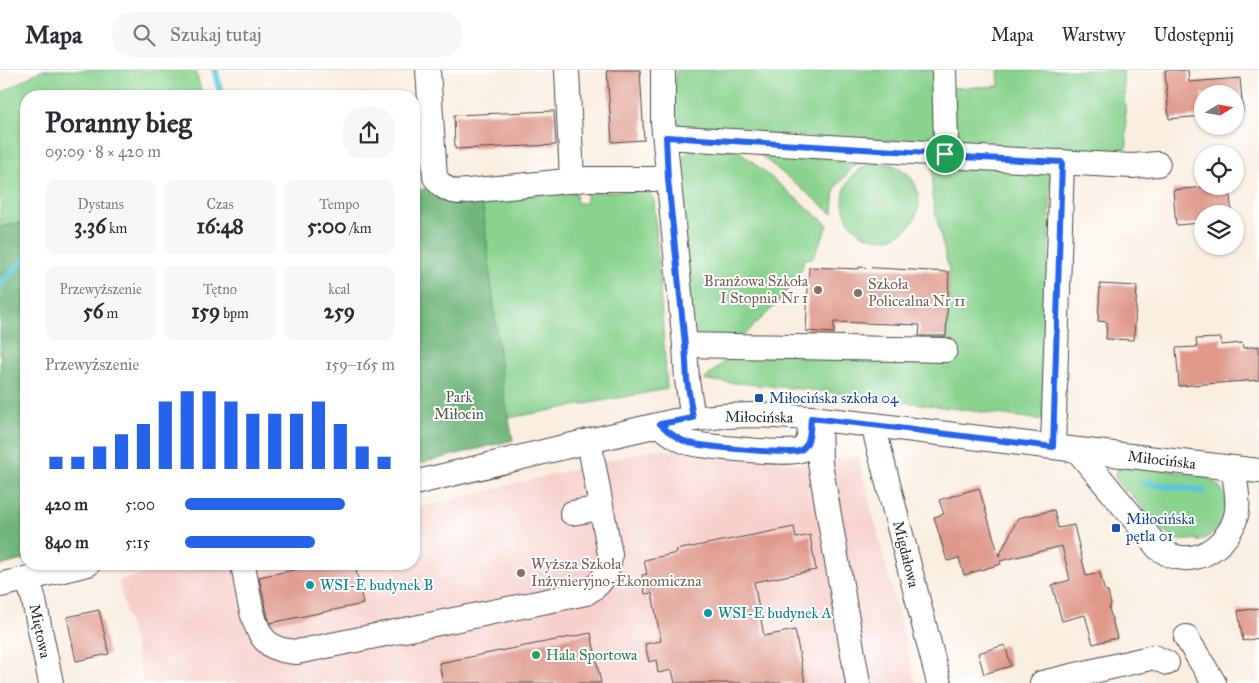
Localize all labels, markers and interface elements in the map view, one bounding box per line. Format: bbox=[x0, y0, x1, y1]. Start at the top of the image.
search box bbox=[112, 12, 462, 57]
text: Mapa bbox=[25, 20, 82, 50]
icon: search bbox=[130, 21, 158, 49]
text: Szukaj tutaj bbox=[170, 23, 262, 46]
text: Mapa bbox=[991, 24, 1034, 46]
text: Warstwy bbox=[1062, 24, 1125, 46]
text: Udostępnij bbox=[1153, 24, 1234, 46]
north arrow bbox=[1194, 85, 1244, 135]
map controls bbox=[1194, 85, 1244, 255]
text: Poranny bieg bbox=[45, 105, 192, 140]
button: share bbox=[343, 107, 395, 159]
pin bbox=[924, 133, 966, 175]
icon: arrive bbox=[931, 140, 959, 168]
text: 09:09 · 8 × 420 m bbox=[45, 142, 161, 161]
button: locate bbox=[1194, 145, 1244, 195]
text: Dystans bbox=[78, 196, 124, 213]
text: Czas bbox=[206, 196, 234, 213]
text: Tempo bbox=[319, 196, 359, 213]
button: layers bbox=[1194, 205, 1244, 255]
text: 3.36 bbox=[74, 213, 106, 239]
text: 16:48 bbox=[196, 213, 244, 239]
text: 5:00 bbox=[307, 213, 347, 239]
text: km bbox=[106, 220, 127, 237]
text: /km bbox=[347, 220, 372, 237]
place label: Branżowa Szkoła I Stopnia Nr 1 bbox=[704, 272, 809, 307]
place label: Szkoła Policealna Nr 11 bbox=[868, 275, 966, 310]
text: Przewyższenie bbox=[60, 281, 142, 298]
text: Tętno bbox=[203, 281, 237, 298]
text: kcal bbox=[328, 281, 350, 298]
marker: Branżowa Szkoła I Stopnia Nr 1 bbox=[812, 284, 824, 296]
marker: Szkoła Policealna Nr 11 bbox=[852, 287, 864, 299]
text: 56 bbox=[83, 298, 104, 324]
text: 159 bbox=[191, 298, 220, 324]
text: 259 bbox=[324, 298, 355, 324]
text: m bbox=[104, 305, 118, 322]
text: bpm bbox=[220, 305, 249, 322]
text: Przewyższenie bbox=[45, 355, 139, 374]
text: 159–165 m bbox=[326, 355, 395, 374]
park label: Park Miłocin bbox=[434, 388, 484, 423]
place label: Miłocińska szkoła 04 bbox=[769, 389, 899, 407]
marker: Miłocińska szkoła 04 bbox=[753, 392, 765, 404]
street label: Miłocińska bbox=[725, 407, 794, 427]
street label: Miłocińska bbox=[1127, 447, 1198, 473]
text: 420 m bbox=[45, 495, 88, 514]
text: 5:00 bbox=[125, 495, 155, 514]
place label: Miłocińska pętla 01 bbox=[1125, 510, 1195, 545]
street label: Migdałowa bbox=[889, 519, 923, 590]
marker: Miłocińska pętla 01 bbox=[1110, 522, 1122, 534]
text: 840 m bbox=[45, 533, 89, 552]
text: 5:15 bbox=[125, 533, 150, 552]
place label: Wyższa Szkoła Inżynieryjno-Ekonomiczna bbox=[531, 555, 702, 590]
marker: Wyższa Szkoła Inżynieryjno-Ekonomiczna bbox=[515, 567, 527, 579]
place label: WSI-E budynek B bbox=[320, 576, 434, 594]
marker: WSI-E budynek B bbox=[304, 579, 316, 591]
street label: Miętowa bbox=[25, 602, 55, 660]
place label: WSI-E budynek A bbox=[718, 604, 832, 622]
marker: WSI-E budynek A bbox=[702, 607, 714, 619]
place label: Hala Sportowa bbox=[546, 646, 638, 664]
marker: Hala Sportowa bbox=[530, 649, 542, 661]

